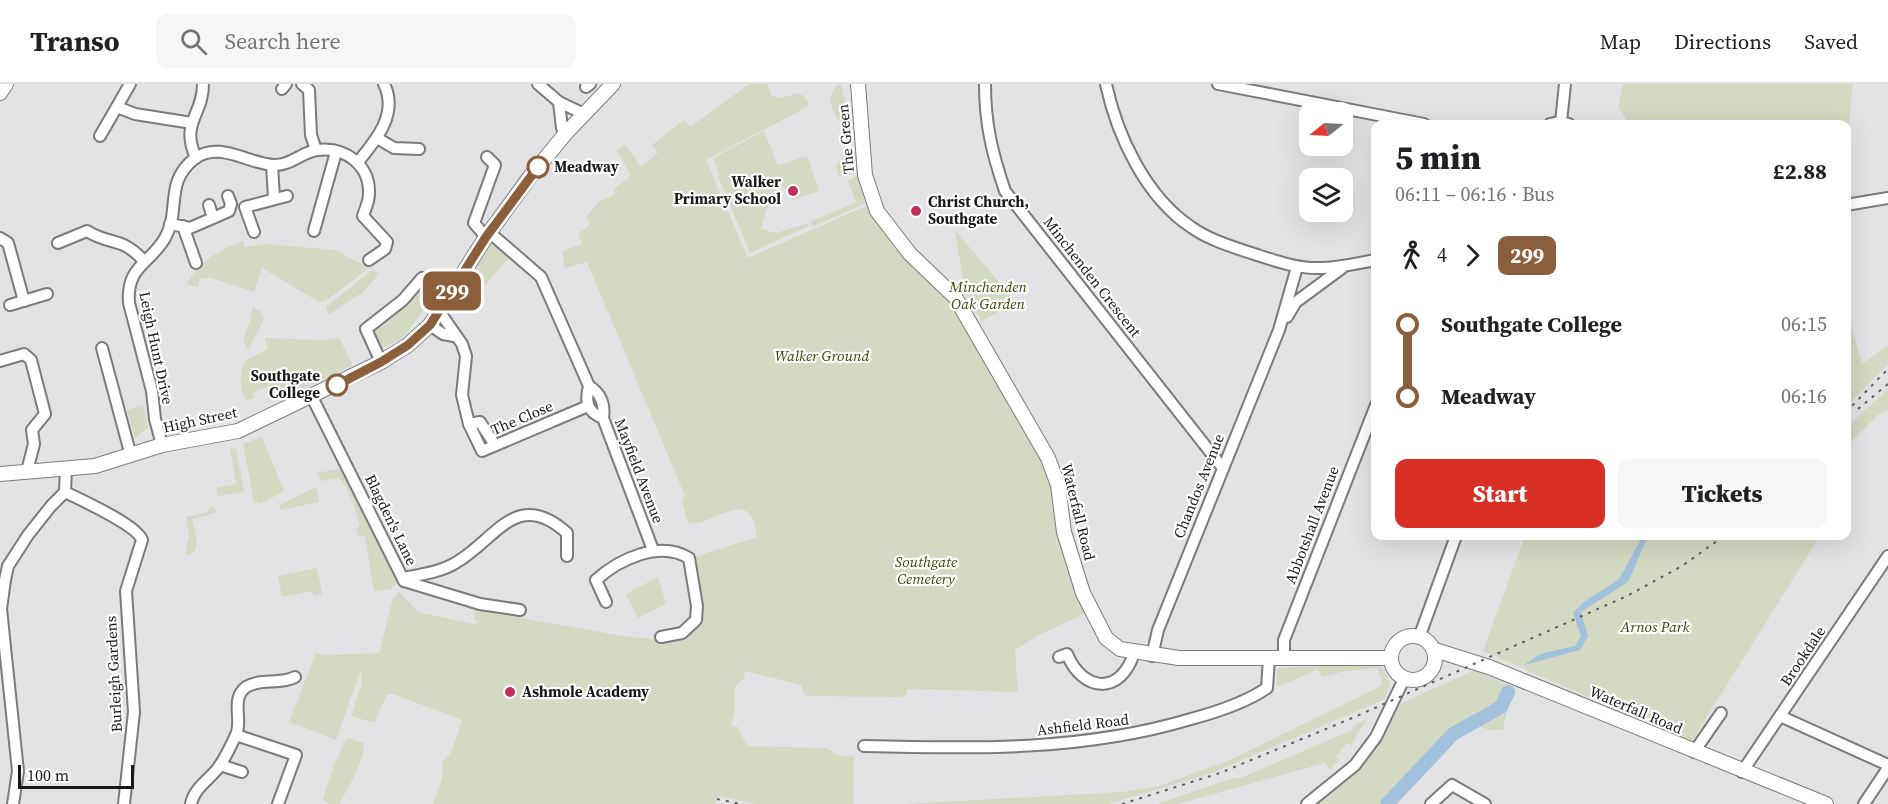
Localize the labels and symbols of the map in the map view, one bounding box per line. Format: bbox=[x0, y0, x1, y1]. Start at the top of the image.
north arrow bbox=[1299, 102, 1353, 156]
street label: The Green bbox=[832, 103, 859, 175]
marker: Meadway bbox=[527, 156, 549, 178]
place label: Meadway bbox=[554, 156, 619, 177]
place label: Walker Primary School bbox=[674, 171, 781, 209]
marker: Walker Primary School bbox=[786, 184, 800, 198]
place label: Christ Church, Southgate bbox=[928, 191, 1029, 229]
marker: Christ Church, Southgate bbox=[909, 204, 923, 218]
street label: Minchenden Crescent bbox=[1039, 212, 1146, 341]
line badge: 299 bbox=[418, 272, 486, 310]
park label: Minchenden Oak Garden bbox=[948, 276, 1027, 314]
street label: Leigh Hunt Drive bbox=[134, 289, 179, 407]
park label: Walker Ground bbox=[775, 345, 869, 366]
place label: Southgate College bbox=[251, 365, 320, 403]
marker: Southgate College bbox=[326, 374, 348, 396]
street label: The Close bbox=[488, 395, 556, 440]
street label: High Street bbox=[161, 401, 239, 438]
street label: Mayfield Avenue bbox=[610, 415, 669, 527]
street label: Chandos Avenue bbox=[1168, 430, 1229, 541]
street label: Waterfall Road bbox=[1056, 461, 1101, 563]
street label: Abbotshall Avenue bbox=[1279, 462, 1344, 587]
street label: Blagden's Lane bbox=[360, 471, 423, 569]
park label: Southgate Cemetery bbox=[895, 551, 957, 589]
street label: Burleigh Gardens bbox=[100, 615, 127, 733]
park label: Arnos Park bbox=[1619, 616, 1691, 637]
street label: Brookdale bbox=[1775, 621, 1830, 690]
street label: Waterfall Road bbox=[1586, 680, 1686, 739]
place label: Ashmole Academy bbox=[522, 681, 649, 702]
marker: Ashmole Academy bbox=[503, 685, 517, 699]
street label: Ashfield Road bbox=[1036, 708, 1131, 741]
scale bar bbox=[18, 762, 134, 790]

